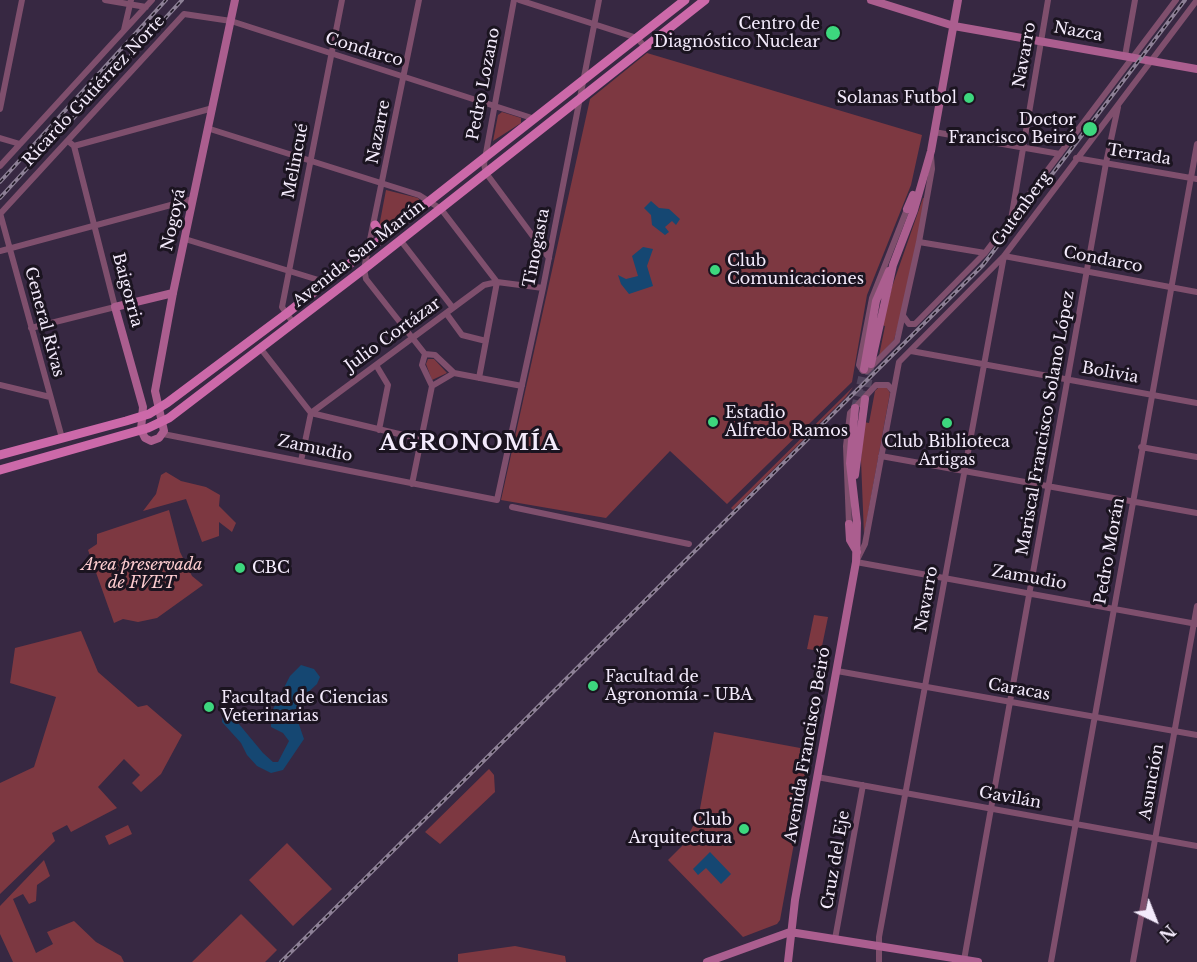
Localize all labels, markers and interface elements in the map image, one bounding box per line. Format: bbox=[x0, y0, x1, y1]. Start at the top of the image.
street label: Ricardo Gutiérrez Norte bbox=[19, 12, 169, 170]
place label: Centro de Diagnóstico Nuclear bbox=[654, 14, 820, 52]
street label: Nazca bbox=[1052, 18, 1104, 46]
street label: Navarro bbox=[1010, 21, 1040, 89]
marker: Centro de Diagnóstico Nuclear bbox=[824, 24, 842, 42]
street label: Pedro Lozano bbox=[464, 26, 504, 142]
street label: Condarco bbox=[323, 29, 405, 71]
place label: Solanas Futbol bbox=[837, 88, 957, 108]
marker: Solanas Futbol bbox=[962, 91, 976, 105]
street label: Nazarre bbox=[363, 98, 395, 166]
place label: Doctor Francisco Beiró bbox=[948, 110, 1076, 148]
marker: Doctor Francisco Beiró bbox=[1081, 120, 1099, 138]
street label: Melincué bbox=[279, 122, 313, 200]
street label: Terrada bbox=[1106, 141, 1172, 169]
street label: Gutenberg bbox=[988, 168, 1056, 250]
street label: Nogoyá bbox=[158, 187, 190, 253]
street label: Avenida San Martín bbox=[289, 197, 429, 311]
street label: Tinogasta bbox=[520, 207, 554, 289]
street label: Condarco bbox=[1062, 243, 1144, 277]
street label: Baigorria bbox=[108, 251, 146, 329]
place label: Club Comunicaciones bbox=[727, 251, 864, 289]
marker: Club Comunicaciones bbox=[708, 263, 722, 277]
street label: General Rivas bbox=[20, 265, 68, 379]
street label: Mariscal Francisco Solano López bbox=[1013, 289, 1079, 557]
street label: Julio Cortázar bbox=[341, 294, 445, 376]
street label: Bolivia bbox=[1080, 359, 1140, 387]
place label: Estadio Alfredo Ramos bbox=[725, 403, 848, 441]
marker: Estadio Alfredo Ramos bbox=[706, 415, 720, 429]
marker: Club Biblioteca Artigas bbox=[940, 416, 954, 430]
district label: AGRONOMÍA bbox=[379, 431, 561, 457]
street label: Zamudio bbox=[276, 432, 354, 466]
place label: Club Biblioteca Artigas bbox=[884, 432, 1010, 470]
street label: Pedro Morán bbox=[1091, 496, 1129, 606]
park label: Area preservada de FVET bbox=[82, 555, 202, 593]
place label: CBC bbox=[252, 558, 290, 578]
marker: CBC bbox=[233, 561, 247, 575]
street label: Zamudio bbox=[990, 562, 1068, 594]
street label: Navarro bbox=[912, 565, 942, 633]
street label: Avenida Francisco Beiró bbox=[781, 646, 835, 844]
place label: Facultad de Agronomía - UBA bbox=[605, 667, 753, 705]
street label: Caracas bbox=[986, 675, 1052, 705]
marker: Facultad de Agronomía - UBA bbox=[586, 679, 600, 693]
place label: Facultad de Ciencias Veterinarias bbox=[221, 688, 388, 726]
marker: Facultad de Ciencias Veterinarias bbox=[202, 700, 216, 714]
street label: Asunción bbox=[1136, 742, 1168, 822]
street label: Gavilán bbox=[977, 783, 1043, 813]
street label: Cruz del Eje bbox=[818, 809, 854, 911]
place label: Club Arquitectura bbox=[628, 810, 732, 848]
marker: Club Arquitectura bbox=[737, 822, 751, 836]
north arrow bbox=[1125, 890, 1185, 950]
text: N bbox=[1155, 921, 1180, 946]

